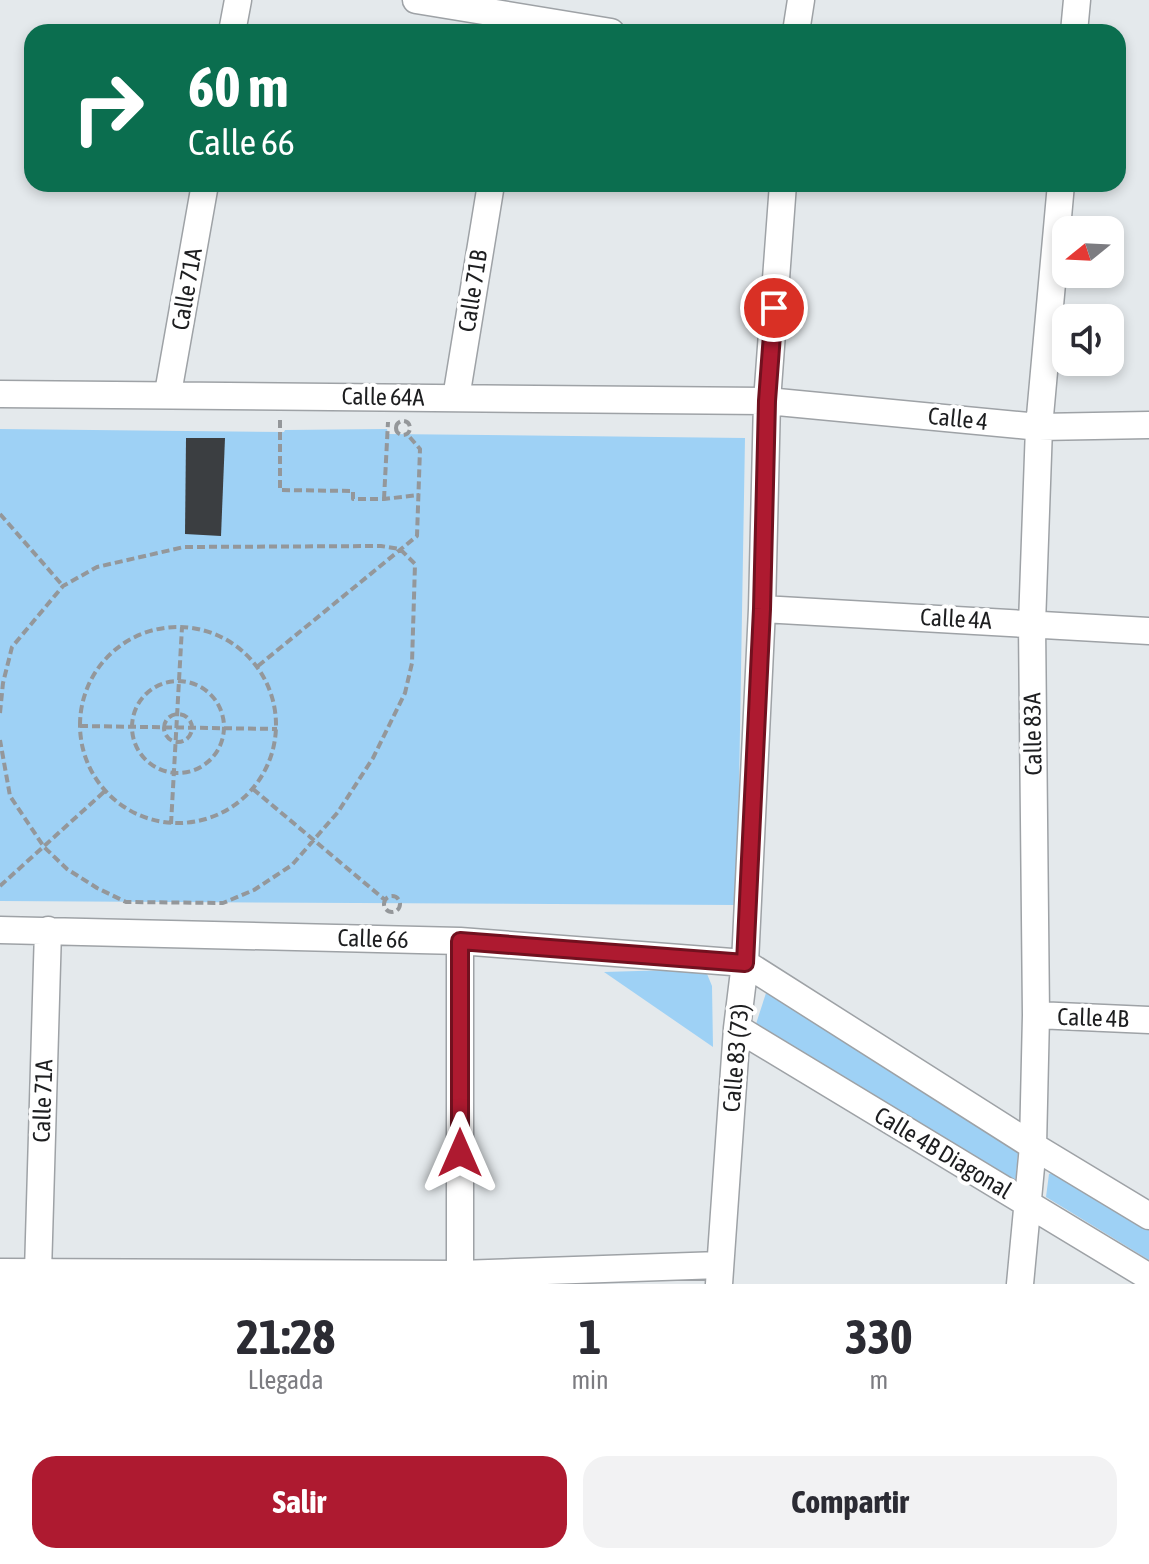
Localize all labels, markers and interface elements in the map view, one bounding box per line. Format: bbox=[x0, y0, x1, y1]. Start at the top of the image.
text: 60 m bbox=[188, 55, 289, 119]
icon: right bbox=[56, 56, 160, 160]
text: Calle 66 bbox=[188, 121, 295, 163]
north arrow bbox=[1052, 216, 1124, 288]
map controls bbox=[1052, 216, 1124, 376]
street label: Calle 71A bbox=[166, 245, 207, 332]
street label: Calle 71B bbox=[453, 247, 492, 334]
pin bbox=[740, 274, 808, 342]
icon: arrive bbox=[752, 286, 796, 330]
button: sound bbox=[1052, 304, 1124, 376]
street label: Calle 64A bbox=[341, 382, 425, 411]
street label: Calle 4 bbox=[927, 402, 989, 435]
street label: Calle 4A bbox=[920, 603, 993, 634]
street label: Calle 83A bbox=[1018, 692, 1047, 776]
street label: Calle 66 bbox=[337, 924, 409, 953]
street label: Calle 83 (73) bbox=[717, 1003, 754, 1113]
street label: Calle 4B bbox=[1057, 1003, 1130, 1032]
street label: Calle 71A bbox=[28, 1059, 57, 1143]
street label: Calle 4B Diagonal bbox=[870, 1101, 1017, 1204]
position arrow bbox=[418, 1111, 502, 1195]
text: 21:28 bbox=[236, 1309, 335, 1364]
text: 1 bbox=[579, 1309, 601, 1364]
text: 330 bbox=[845, 1309, 913, 1364]
text: Llegada bbox=[248, 1365, 324, 1395]
text: min bbox=[571, 1365, 609, 1395]
text: m bbox=[869, 1365, 888, 1395]
button: Salir bbox=[32, 1456, 567, 1548]
button: Compartir bbox=[583, 1456, 1117, 1548]

